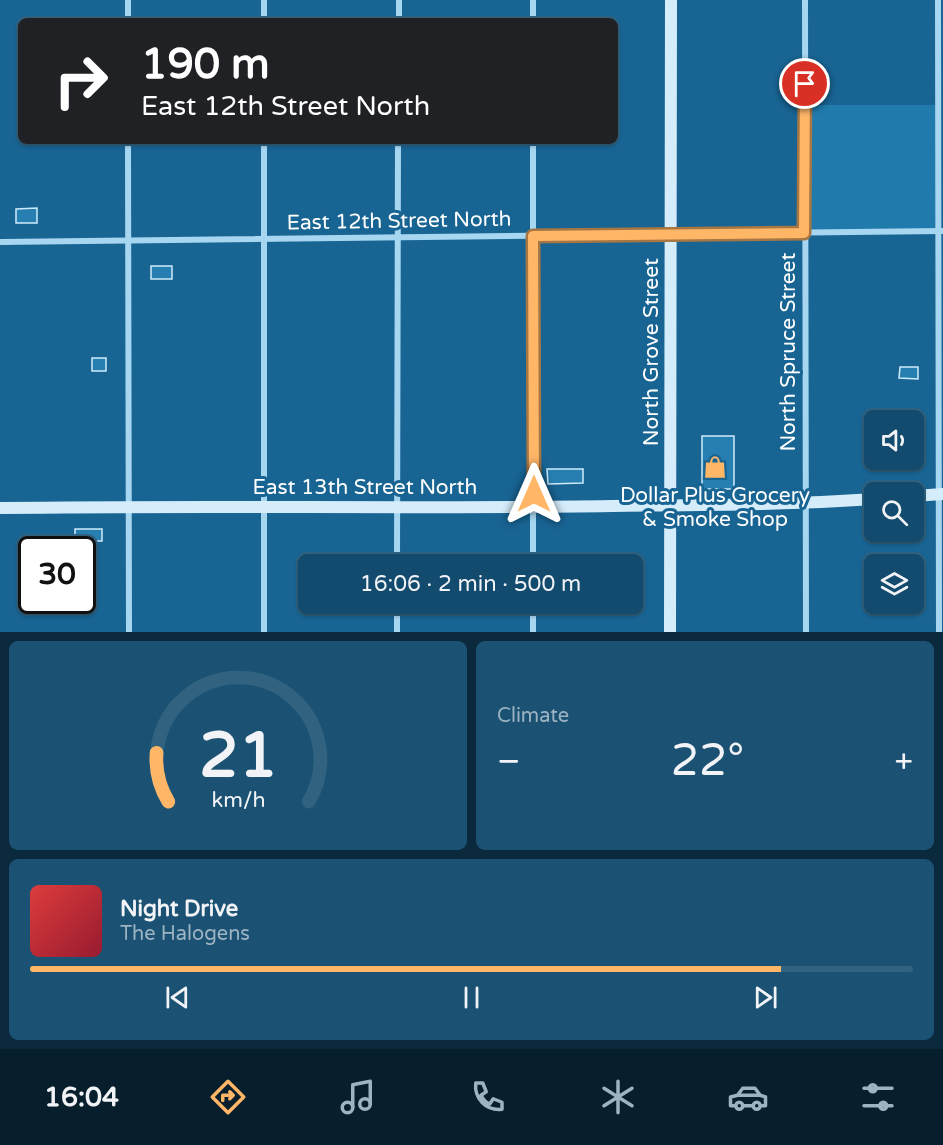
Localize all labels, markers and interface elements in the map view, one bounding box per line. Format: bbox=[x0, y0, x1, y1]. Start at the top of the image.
text: 190 m bbox=[141, 39, 270, 90]
icon: right bbox=[42, 42, 120, 120]
pin bbox=[779, 58, 830, 109]
icon: arrive bbox=[788, 67, 821, 100]
text: East 12th Street North bbox=[141, 90, 430, 123]
street label: East 12th Street North bbox=[286, 207, 512, 235]
street label: North Spruce Street bbox=[776, 253, 801, 451]
street label: North Grove Street bbox=[639, 258, 664, 446]
map controls bbox=[864, 410, 924, 614]
button: sound bbox=[864, 410, 924, 470]
shop icon: Dollar Plus Grocery & Smoke Shop bbox=[702, 454, 728, 480]
position arrow bbox=[502, 462, 566, 526]
street label: East 13th Street North bbox=[253, 475, 477, 500]
button: search bbox=[864, 482, 924, 542]
place label: Dollar Plus Grocery & Smoke Shop bbox=[620, 483, 810, 532]
speed limit sign: 30 bbox=[18, 536, 96, 614]
button: layers bbox=[864, 554, 924, 614]
text: 16:06 · 2 min · 500 m bbox=[360, 571, 581, 597]
text: Climate bbox=[497, 704, 569, 728]
text: 21 bbox=[199, 719, 277, 794]
text: 22° bbox=[671, 734, 744, 788]
text: − bbox=[497, 742, 521, 781]
text: + bbox=[894, 742, 913, 781]
text: km/h bbox=[211, 788, 265, 814]
text: Night Drive bbox=[120, 896, 238, 922]
text: The Halogens bbox=[120, 922, 250, 946]
icon: previous bbox=[161, 981, 194, 1014]
icon: pause bbox=[455, 981, 488, 1014]
icon: next bbox=[749, 981, 782, 1014]
icon: directions bbox=[207, 1076, 249, 1118]
icon: music bbox=[337, 1076, 379, 1118]
icon: phone bbox=[467, 1076, 509, 1118]
icon: climate bbox=[597, 1076, 639, 1118]
icon: car bbox=[727, 1076, 769, 1118]
icon: filters bbox=[857, 1076, 899, 1118]
text: 16:04 bbox=[44, 1081, 119, 1114]

